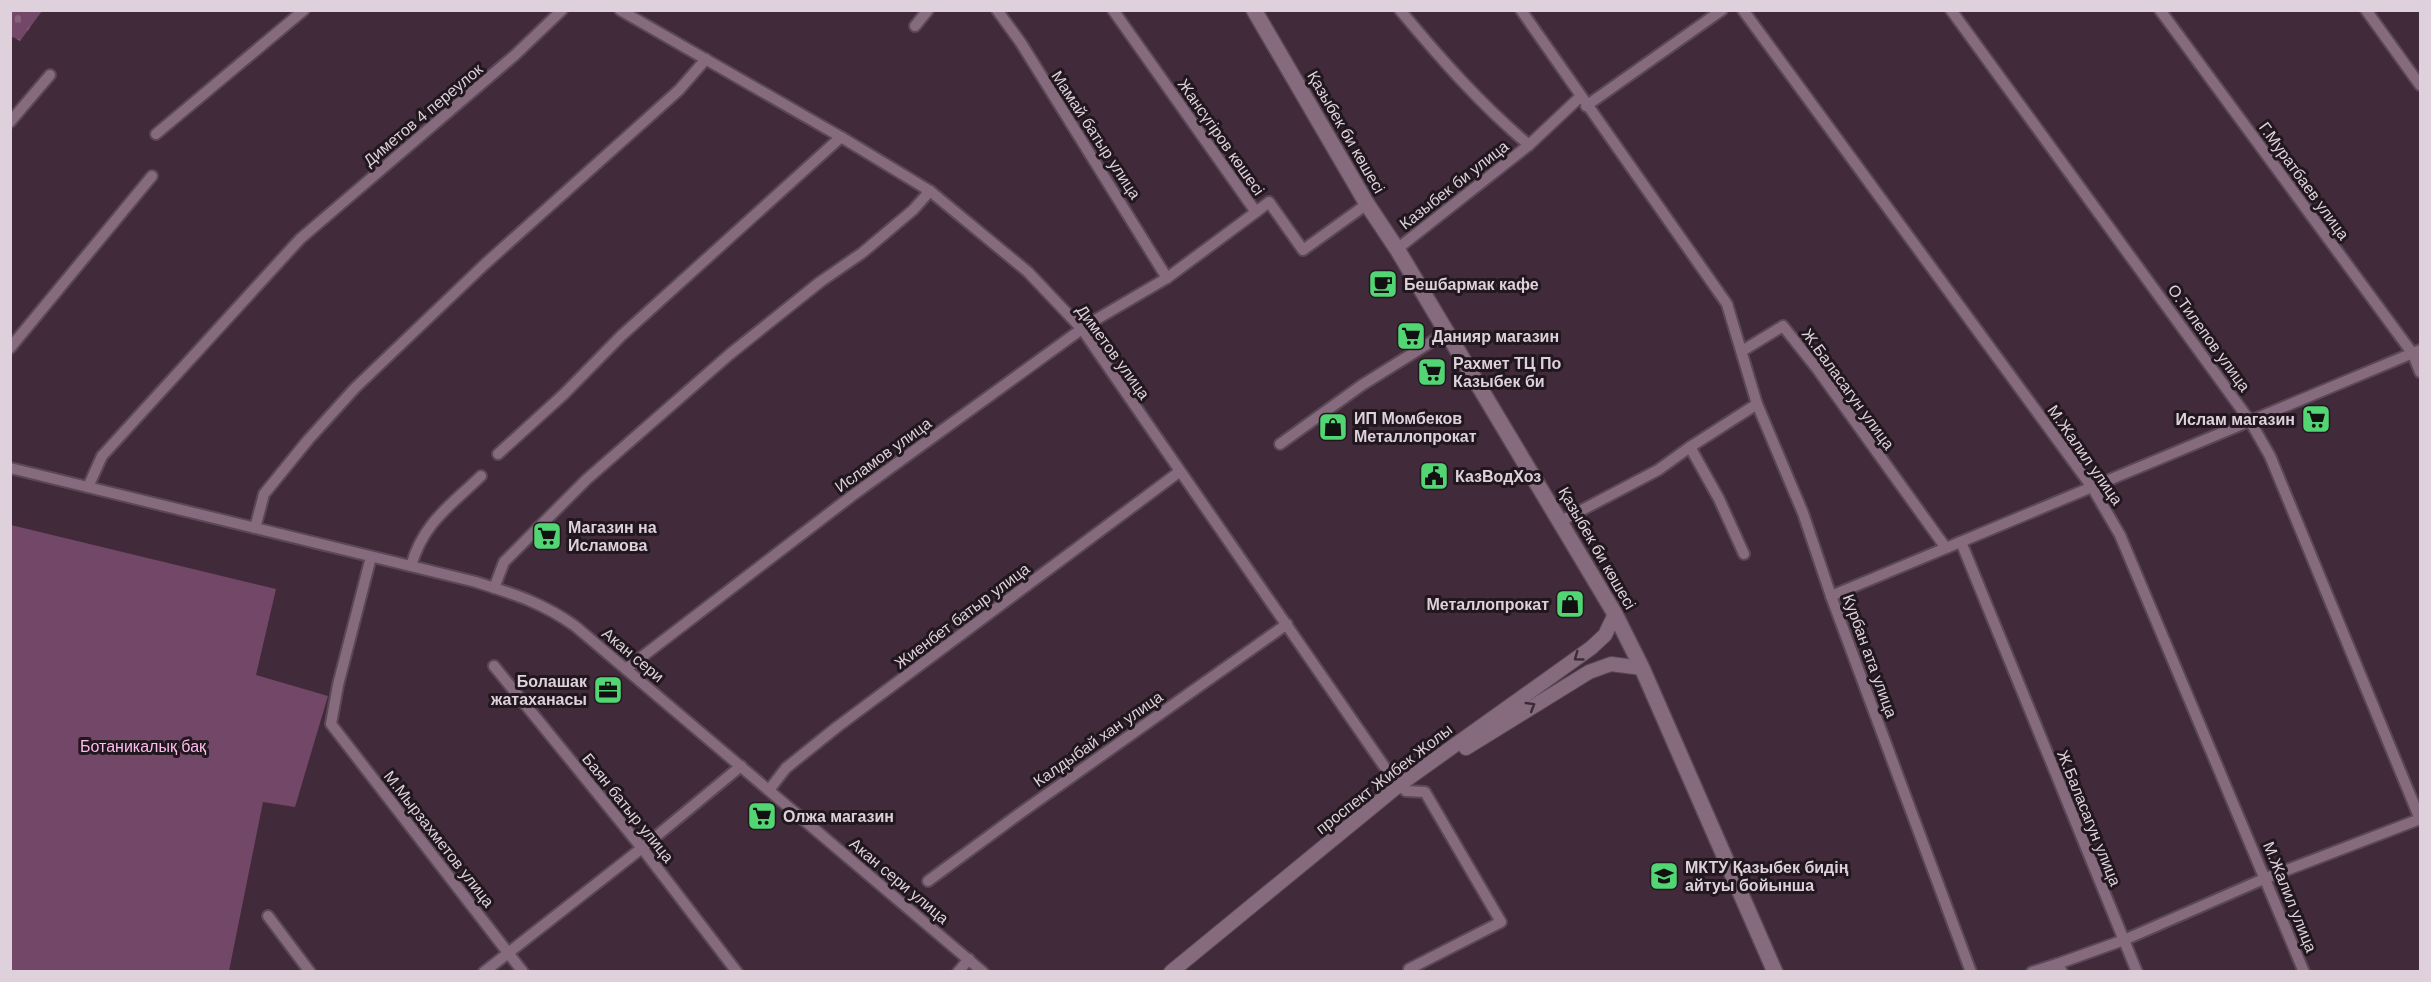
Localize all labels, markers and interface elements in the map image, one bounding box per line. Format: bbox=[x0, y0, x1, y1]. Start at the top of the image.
street label: Диметов 4 переулок bbox=[360, 60, 487, 170]
street label: Мамай батыр улица bbox=[1048, 68, 1144, 202]
street label: Қазыбек би көшесі bbox=[1304, 68, 1388, 196]
street label: Жансүгіров көшесі bbox=[1174, 76, 1268, 198]
street label: Г.Муратбаев улица bbox=[2256, 119, 2352, 243]
street label: Казыбек би улица bbox=[1396, 137, 1512, 233]
cafe icon: Бешбармак кафе bbox=[1367, 268, 1399, 300]
place label: Бешбармак кафе bbox=[1404, 276, 1539, 293]
street label: О.Тилепов улица bbox=[2165, 281, 2253, 395]
street label: Диметов улица bbox=[1073, 302, 1153, 402]
supermarket icon: Данияр магазин bbox=[1395, 320, 1427, 352]
street label: Ж.Баласагун улица bbox=[1799, 325, 1898, 453]
place label: Данияр магазин bbox=[1432, 328, 1559, 345]
place label: Рахмет ТЦ По Казыбек би bbox=[1453, 355, 1561, 390]
supermarket icon: Рахмет ТЦ По Казыбек би bbox=[1416, 356, 1448, 388]
street label: М.Жалил улица bbox=[2044, 402, 2126, 508]
supermarket icon: Ислам магазин bbox=[2300, 403, 2332, 435]
place label: ИП Момбеков Металлопрокат bbox=[1354, 410, 1477, 445]
shop icon: ИП Момбеков Металлопрокат bbox=[1317, 411, 1349, 443]
place label: Ислам магазин bbox=[2176, 411, 2295, 428]
street label: Исламов улица bbox=[832, 414, 934, 496]
public building icon: КазВодХоз bbox=[1418, 460, 1450, 492]
place label: КазВодХоз bbox=[1455, 468, 1541, 485]
street label: Қазыбек би көшесі bbox=[1555, 484, 1639, 612]
place label: Магазин на Исламова bbox=[568, 519, 657, 554]
supermarket icon: Магазин на Исламова bbox=[531, 520, 563, 552]
street label: Жиенбет батыр улица bbox=[891, 560, 1033, 672]
shop icon: Металлопрокат bbox=[1554, 588, 1586, 620]
street label: Курбан ата улица bbox=[1840, 592, 1900, 720]
place label: Металлопрокат bbox=[1426, 596, 1549, 613]
street label: Акан сери bbox=[599, 624, 667, 686]
one-way arrow bbox=[1574, 650, 1585, 661]
place label: Болашак жатаханасы bbox=[490, 673, 588, 708]
office icon: Болашак жатаханасы bbox=[592, 674, 624, 706]
street label: Калдыбай хан улица bbox=[1030, 688, 1166, 790]
one-way arrow bbox=[1525, 702, 1535, 714]
street label: проспект Жибек Жолы bbox=[1313, 721, 1455, 837]
park label: Ботаникалық бақ bbox=[80, 738, 207, 755]
street label: Ж.Баласагун улица bbox=[2054, 748, 2124, 888]
street label: Баян батыр улица bbox=[579, 750, 677, 866]
street label: М.Мырзахметов улица bbox=[381, 768, 497, 910]
supermarket icon: Олжа магазин bbox=[746, 800, 778, 832]
place label: Олжа магазин bbox=[783, 808, 894, 825]
street label: Акан сери улица bbox=[846, 835, 952, 927]
street label: М.Жалил улица bbox=[2260, 839, 2320, 955]
place label: МКТУ Қазыбек бидің айтуы бойынша bbox=[1685, 859, 1849, 894]
school or university icon: МКТУ Қазыбек бидің айтуы бойынша bbox=[1648, 860, 1680, 892]

